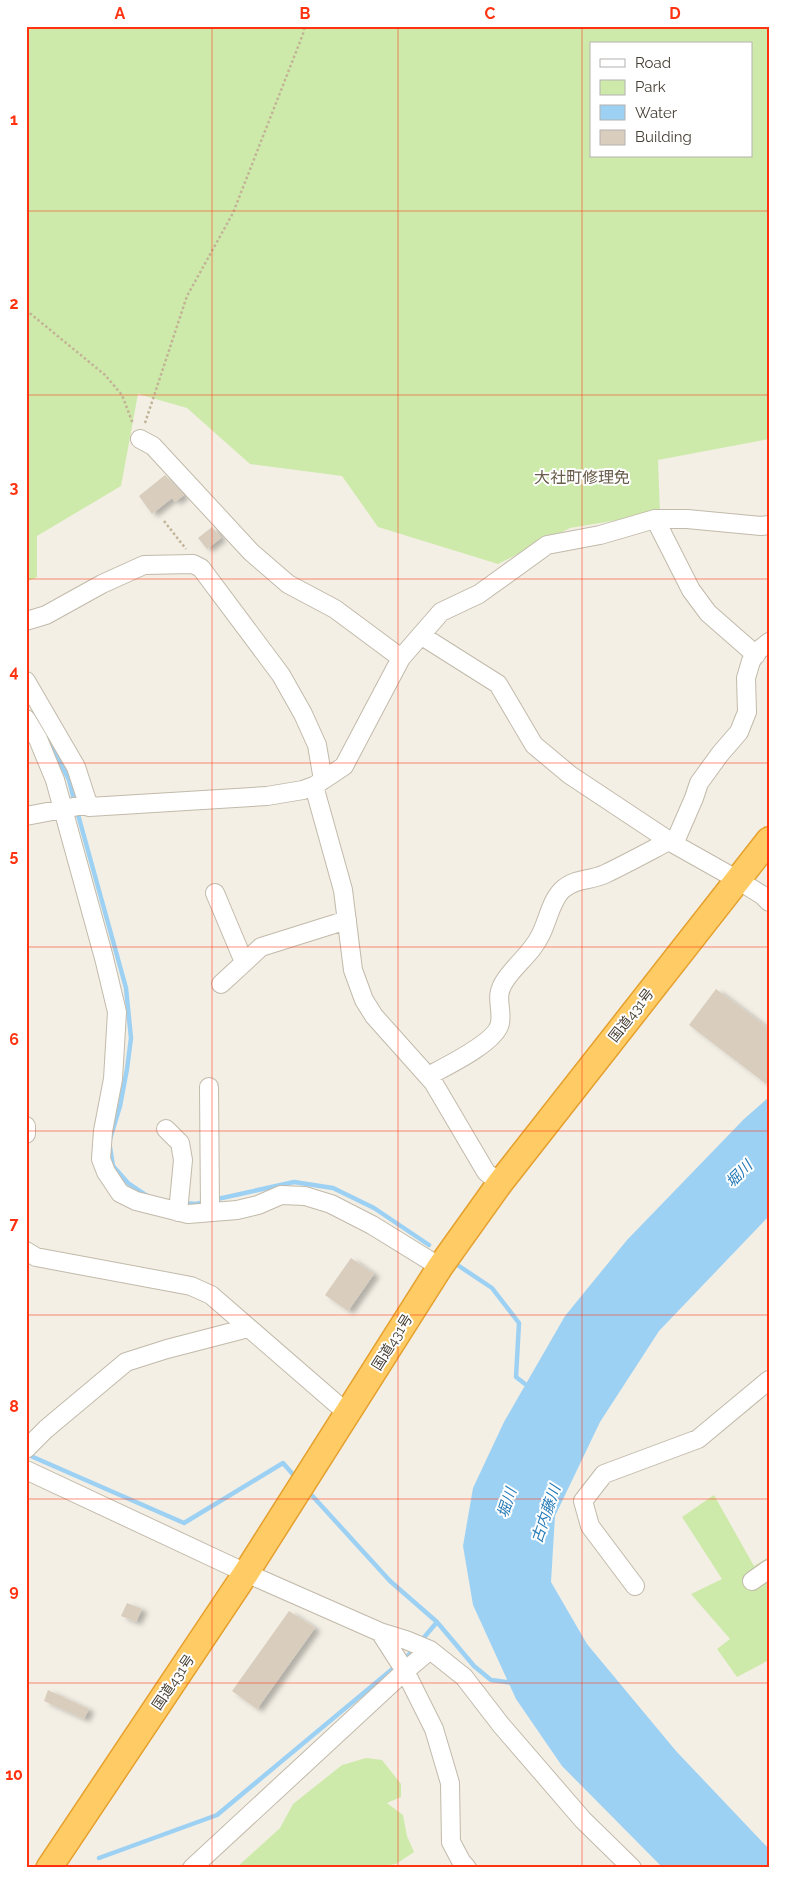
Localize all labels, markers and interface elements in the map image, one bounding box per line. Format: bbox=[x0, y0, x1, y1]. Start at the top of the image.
text: A bbox=[115, 4, 126, 23]
text: B bbox=[300, 4, 311, 23]
text: C bbox=[485, 4, 496, 23]
text: D bbox=[669, 4, 681, 23]
legend bbox=[590, 42, 752, 158]
text: Road bbox=[635, 54, 671, 72]
text: Park bbox=[635, 78, 666, 96]
text: Water bbox=[635, 104, 678, 122]
text: 1 bbox=[10, 110, 18, 129]
text: Building bbox=[635, 128, 692, 146]
text: 2 bbox=[9, 294, 19, 313]
district label: 大社町修理免 bbox=[534, 468, 630, 487]
text: 3 bbox=[10, 478, 19, 497]
text: 4 bbox=[9, 662, 19, 681]
text: 5 bbox=[10, 846, 19, 865]
street label: 国道431号 bbox=[605, 985, 657, 1045]
text: 6 bbox=[9, 1030, 19, 1049]
water label: 堀川 bbox=[722, 1156, 757, 1191]
text: 7 bbox=[10, 1214, 19, 1233]
street label: 国道431号 bbox=[368, 1311, 416, 1373]
text: 8 bbox=[9, 1397, 19, 1416]
water label: 古内藤川 bbox=[528, 1481, 565, 1545]
water label: 堀川 bbox=[494, 1484, 521, 1520]
text: 9 bbox=[9, 1581, 19, 1600]
street label: 国道431号 bbox=[149, 1651, 197, 1713]
text: 10 bbox=[5, 1765, 23, 1784]

